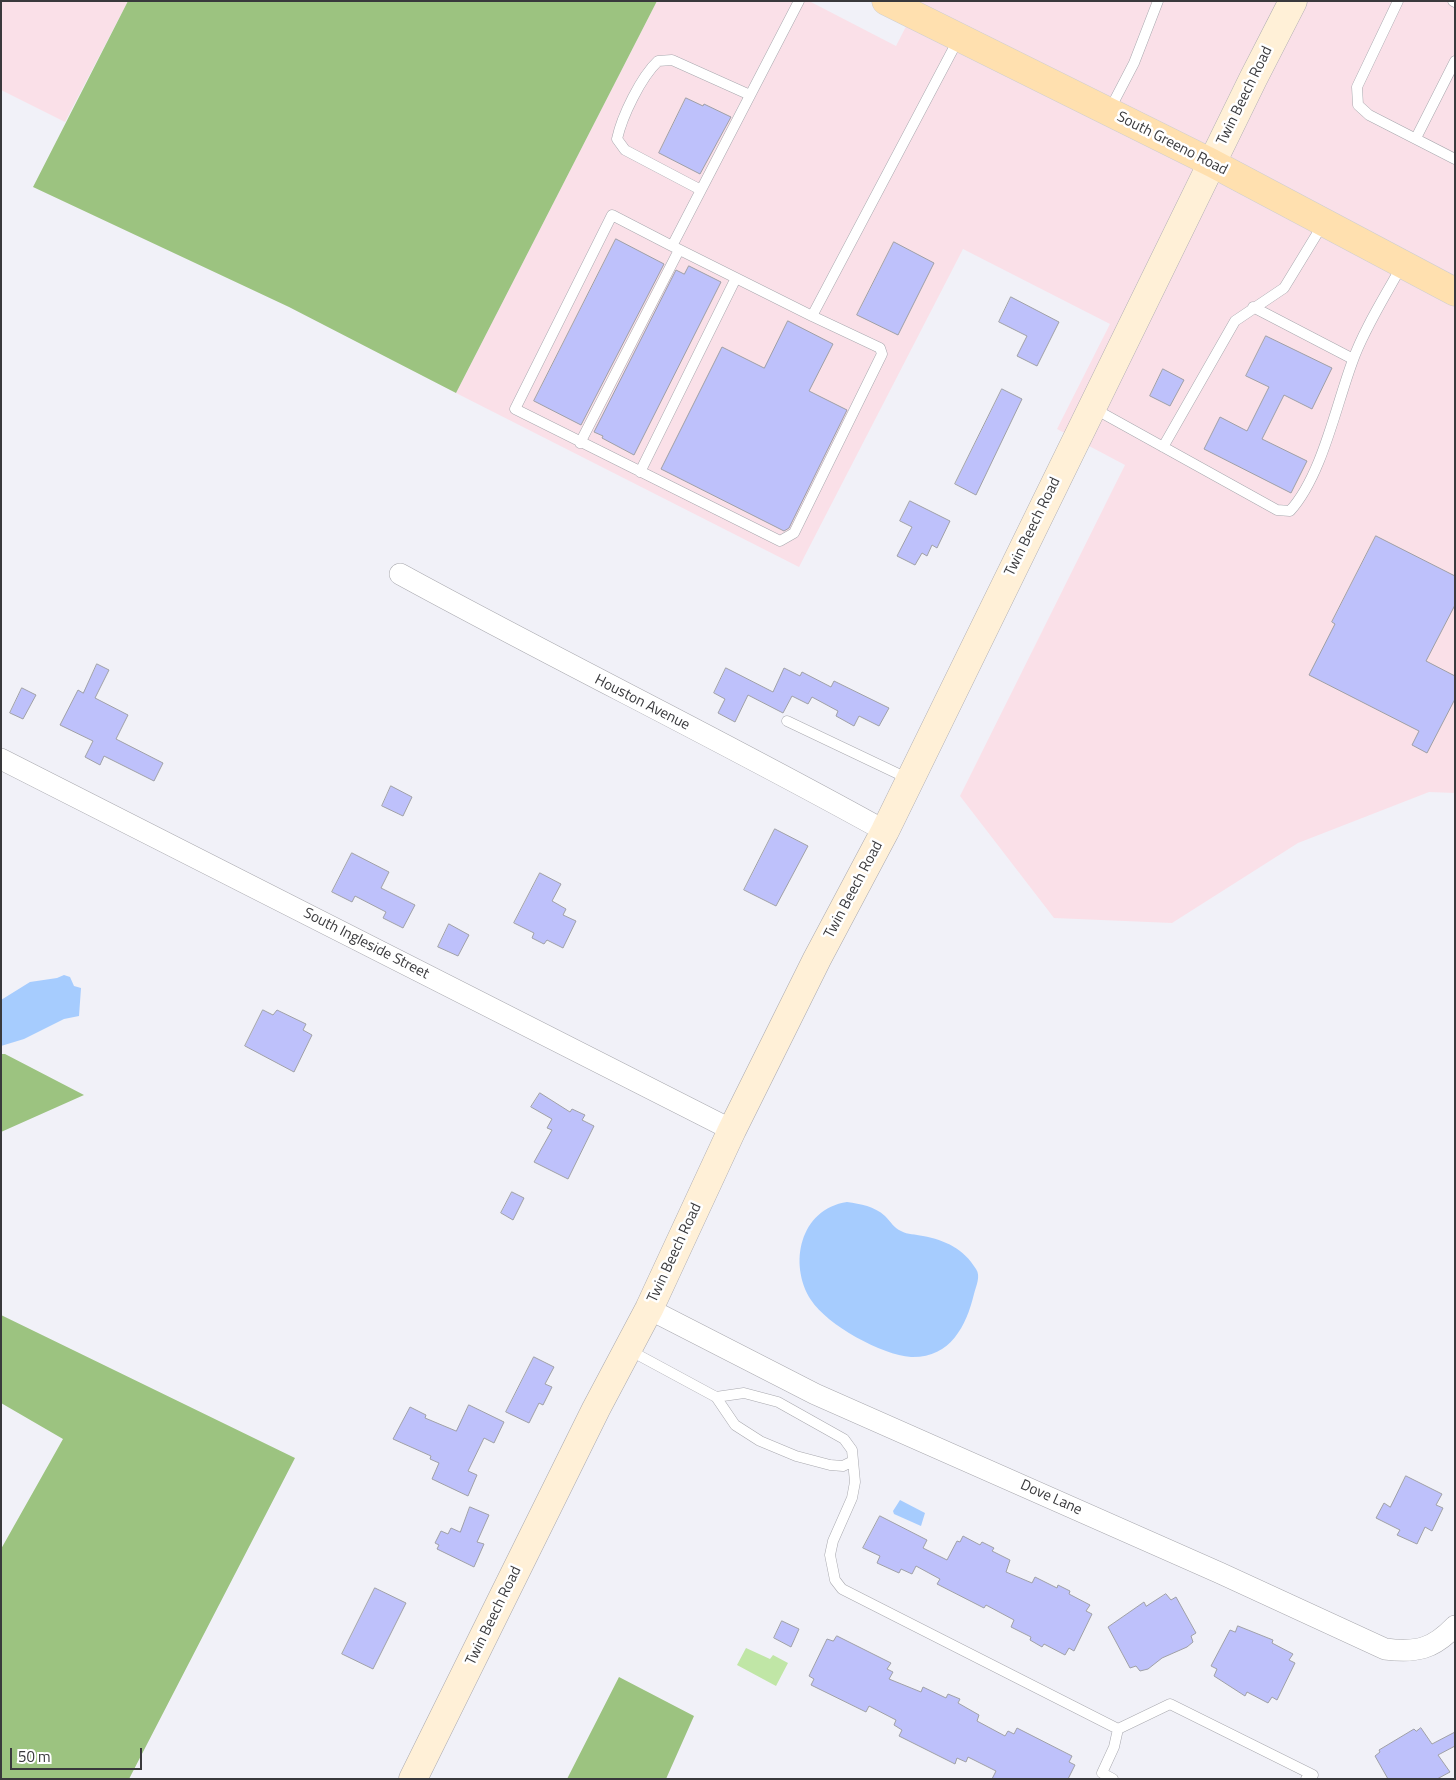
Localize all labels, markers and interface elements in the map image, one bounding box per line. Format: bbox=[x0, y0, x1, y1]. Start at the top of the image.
street label: Twin Beech Road bbox=[1213, 44, 1277, 148]
street label: South Greeno Road bbox=[1114, 108, 1230, 180]
street label: Twin Beech Road bbox=[1001, 475, 1065, 579]
street label: Houston Avenue bbox=[591, 671, 693, 735]
street label: Twin Beech Road bbox=[821, 838, 887, 942]
street label: South Ingleside Street bbox=[300, 904, 432, 984]
street label: Twin Beech Road bbox=[644, 1200, 706, 1306]
street label: Dove Lane bbox=[1017, 1476, 1085, 1520]
street label: Twin Beech Road bbox=[462, 1564, 526, 1668]
scale bar bbox=[12, 1738, 145, 1770]
text: 50 m bbox=[18, 1745, 51, 1768]

